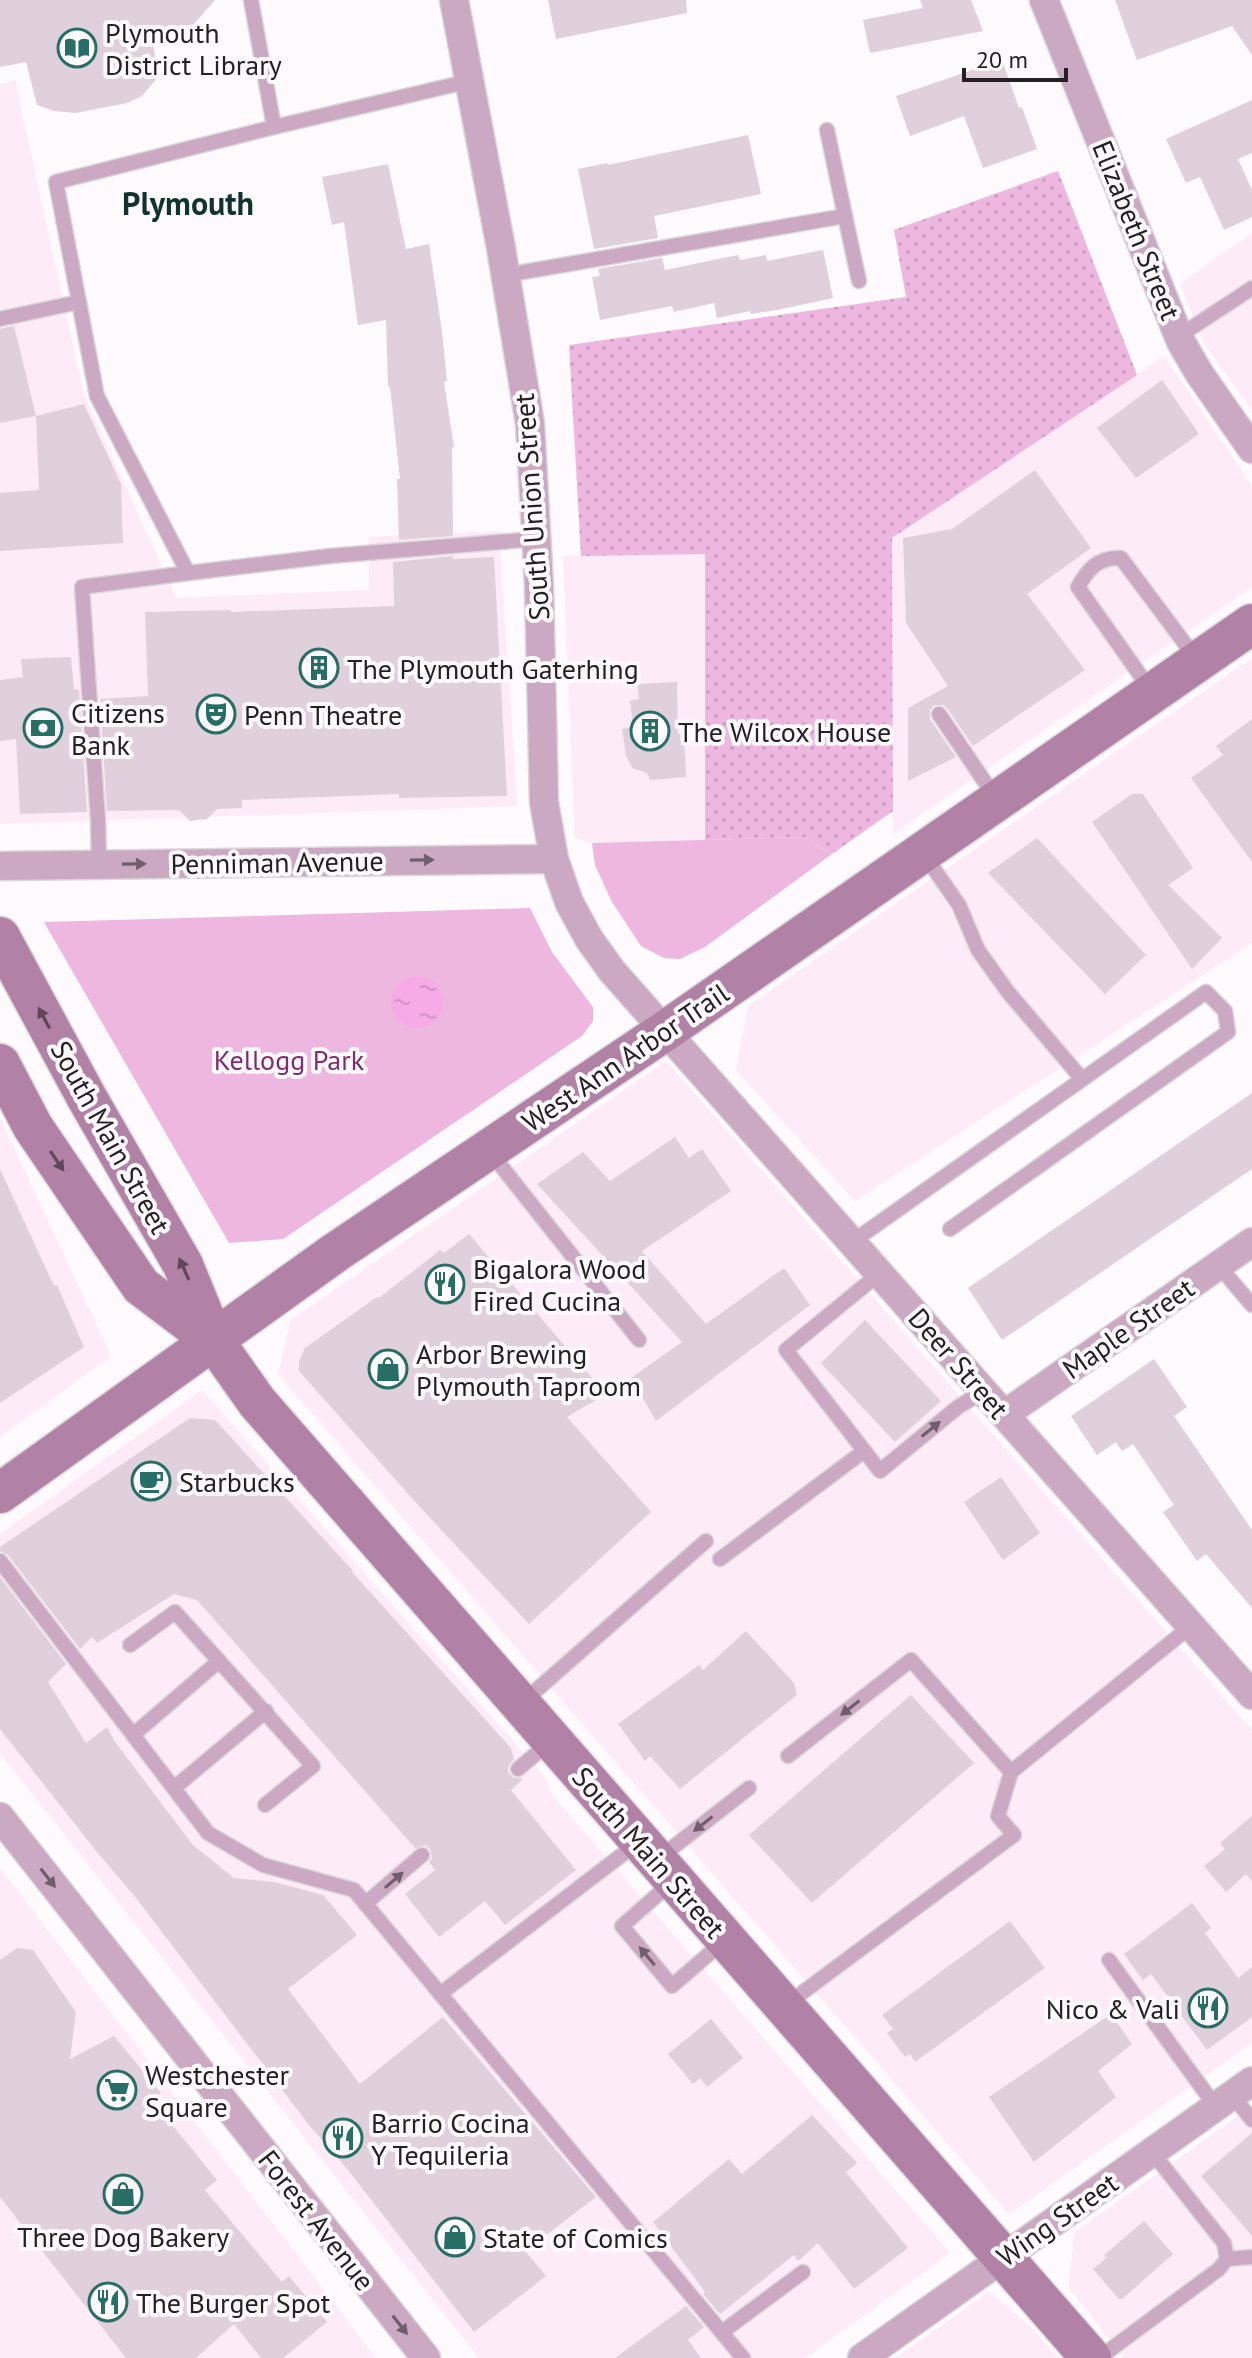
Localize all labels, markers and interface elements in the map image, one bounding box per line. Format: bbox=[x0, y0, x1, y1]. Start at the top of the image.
place label: Plymouth District Library bbox=[105, 14, 282, 83]
library icon: Plymouth District Library bbox=[56, 27, 98, 69]
scale bar bbox=[964, 32, 1066, 82]
text: 20 m bbox=[976, 44, 1028, 75]
street label: Elizabeth Street bbox=[1084, 135, 1190, 326]
district label: Plymouth bbox=[122, 182, 254, 224]
street label: South Union Street bbox=[505, 392, 557, 622]
building icon: The Plymouth Gaterhing bbox=[298, 647, 340, 689]
place label: The Plymouth Gaterhing bbox=[347, 650, 639, 687]
theatre icon: Penn Theatre bbox=[195, 693, 237, 735]
place label: Citizens Bank bbox=[71, 694, 165, 763]
place label: Penn Theatre bbox=[244, 696, 402, 733]
bank icon: Citizens Bank bbox=[22, 707, 64, 749]
building icon: The Wilcox House bbox=[629, 710, 671, 752]
place label: The Wilcox House bbox=[678, 713, 891, 750]
street label: Penniman Avenue bbox=[170, 842, 384, 882]
one-way arrow bbox=[410, 854, 435, 867]
one-way arrow bbox=[122, 858, 147, 870]
street label: West Ann Arbor Trail bbox=[515, 974, 735, 1140]
one-way arrow bbox=[37, 1006, 51, 1029]
street label: South Main Street bbox=[43, 1034, 180, 1240]
park label: Kellogg Park bbox=[214, 1041, 365, 1078]
one-way arrow bbox=[49, 1151, 64, 1172]
place label: Bigalora Wood Fired Cucina bbox=[473, 1250, 646, 1319]
one-way arrow bbox=[177, 1257, 191, 1281]
restaurant icon: Bigalora Wood Fired Cucina bbox=[424, 1263, 466, 1305]
street label: Maple Street bbox=[1055, 1269, 1202, 1387]
street label: Deer Street bbox=[901, 1300, 1018, 1426]
place label: Arbor Brewing Plymouth Taproom bbox=[416, 1335, 641, 1404]
shop icon: Arbor Brewing Plymouth Taproom bbox=[367, 1348, 409, 1390]
one-way arrow bbox=[921, 1421, 941, 1438]
cafe icon: Starbucks bbox=[130, 1460, 172, 1502]
place label: Starbucks bbox=[179, 1463, 295, 1500]
one-way arrow bbox=[840, 1700, 860, 1716]
street label: South Main Street bbox=[564, 1759, 734, 1946]
one-way arrow bbox=[693, 1816, 713, 1832]
one-way arrow bbox=[40, 1868, 56, 1888]
one-way arrow bbox=[384, 1871, 403, 1889]
one-way arrow bbox=[639, 1946, 656, 1966]
restaurant icon: Nico & Vali bbox=[1187, 1987, 1229, 2029]
place label: Nico & Vali bbox=[1046, 1990, 1180, 2027]
place label: Westchester Square bbox=[145, 2056, 290, 2125]
supermarket icon: Westchester Square bbox=[96, 2069, 138, 2111]
place label: Barrio Cocina Y Tequileria bbox=[371, 2104, 530, 2173]
restaurant icon: Barrio Cocina Y Tequileria bbox=[322, 2117, 364, 2159]
street label: Forest Avenue bbox=[251, 2142, 383, 2298]
street label: Wing Street bbox=[989, 2163, 1125, 2274]
shop icon: Three Dog Bakery bbox=[102, 2173, 144, 2215]
shop icon: State of Comics bbox=[434, 2216, 476, 2258]
place label: Three Dog Bakery bbox=[17, 2218, 229, 2255]
place label: State of Comics bbox=[483, 2219, 668, 2256]
restaurant icon: The Burger Spot bbox=[87, 2281, 129, 2323]
place label: The Burger Spot bbox=[136, 2284, 331, 2321]
one-way arrow bbox=[391, 2315, 407, 2335]

